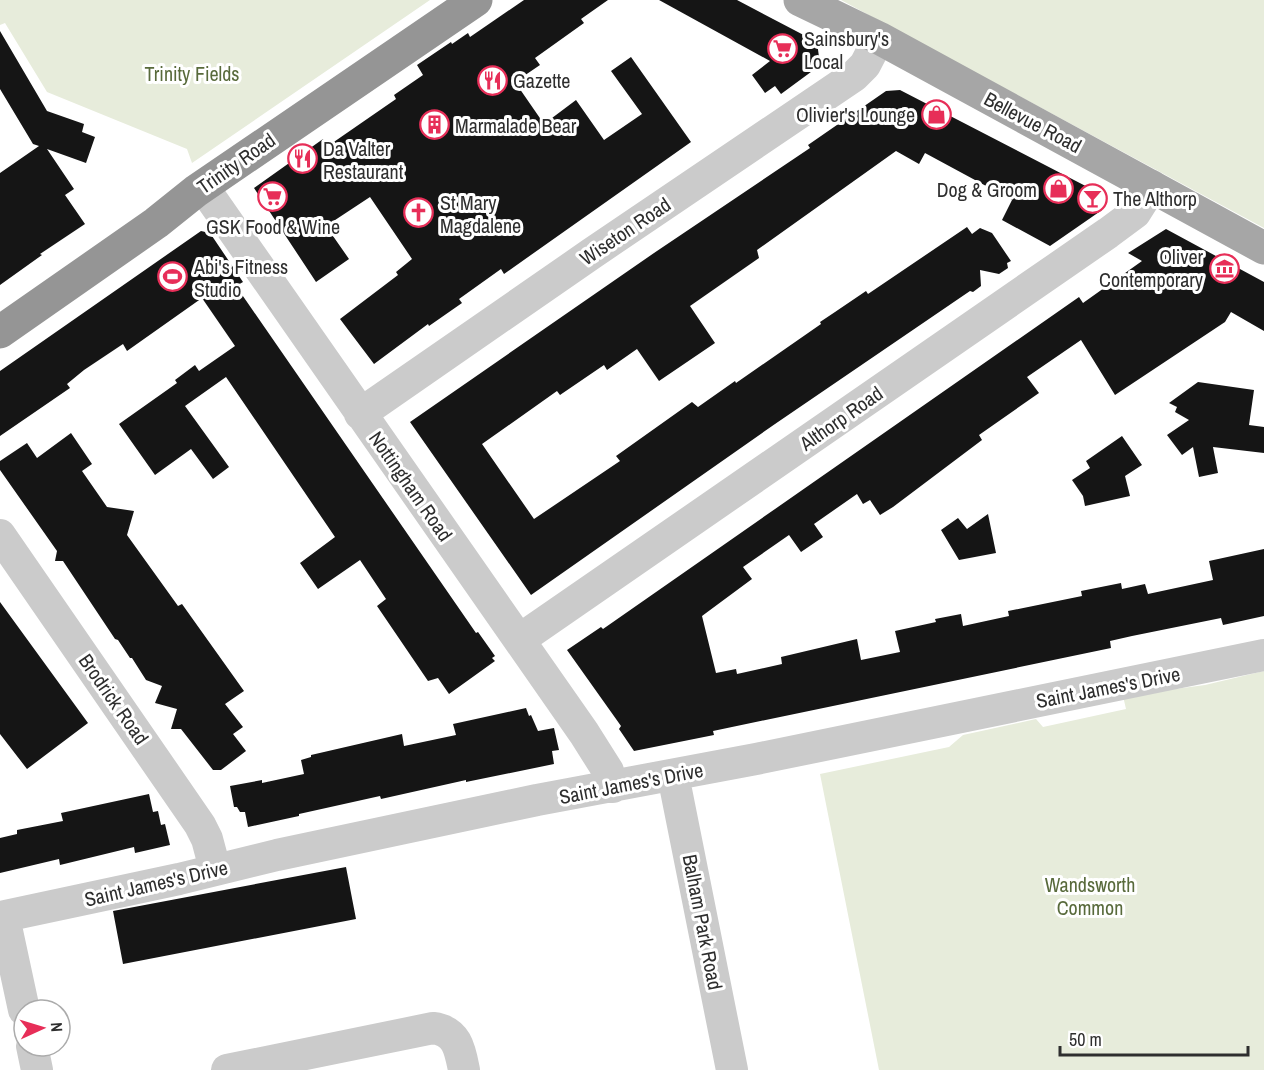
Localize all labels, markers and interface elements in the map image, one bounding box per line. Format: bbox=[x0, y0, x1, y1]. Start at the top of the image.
place label: Sainsbury's Local bbox=[804, 25, 889, 75]
supermarket icon: Sainsbury's Local bbox=[767, 33, 799, 65]
park label: Trinity Fields bbox=[144, 60, 240, 87]
restaurant icon: Gazette bbox=[476, 64, 508, 96]
place label: Gazette bbox=[513, 67, 570, 94]
street label: Bellevue Road bbox=[980, 85, 1086, 159]
shop icon: Olivier's Lounge bbox=[920, 98, 952, 130]
place label: Olivier's Lounge bbox=[796, 101, 915, 128]
building icon: Marmalade Bear bbox=[418, 109, 450, 141]
place label: Marmalade Bear bbox=[455, 112, 577, 139]
street label: Trinity Road bbox=[192, 126, 280, 200]
place label: Da Valter Restaurant bbox=[323, 135, 404, 185]
restaurant icon: Da Valter Restaurant bbox=[286, 143, 318, 175]
shop icon: Dog & Groom bbox=[1042, 173, 1074, 205]
place label: Dog & Groom bbox=[937, 176, 1037, 203]
supermarket icon: GSK Food & Wine bbox=[257, 180, 289, 212]
bar icon: The Althorp bbox=[1076, 182, 1108, 214]
place label: The Althorp bbox=[1113, 185, 1197, 212]
place label: St Mary Magdalene bbox=[440, 189, 521, 239]
street label: Wiseton Road bbox=[574, 191, 676, 271]
church icon: St Mary Magdalene bbox=[403, 197, 435, 229]
place label: GSK Food & Wine bbox=[206, 213, 340, 240]
place label: Oliver Contemporary bbox=[1099, 243, 1204, 293]
museum icon: Oliver Contemporary bbox=[1208, 252, 1240, 284]
place label: Abi's Fitness Studio bbox=[193, 253, 288, 303]
sports icon: Abi's Fitness Studio bbox=[157, 261, 189, 293]
street label: Althorp Road bbox=[793, 379, 888, 457]
street label: Nottingham Road bbox=[363, 426, 459, 546]
street label: Brodrick Road bbox=[73, 648, 155, 750]
street label: Saint James's Drive bbox=[1034, 660, 1182, 714]
street label: Saint James's Drive bbox=[557, 756, 705, 810]
street label: Balham Park Road bbox=[677, 852, 729, 992]
street label: Saint James's Drive bbox=[82, 853, 230, 913]
park label: Wandsworth Common bbox=[1045, 871, 1135, 921]
north arrow bbox=[12, 998, 72, 1058]
scale bar bbox=[1060, 1019, 1248, 1057]
text: N bbox=[46, 1021, 68, 1032]
text: 50 m bbox=[1069, 1027, 1102, 1052]

